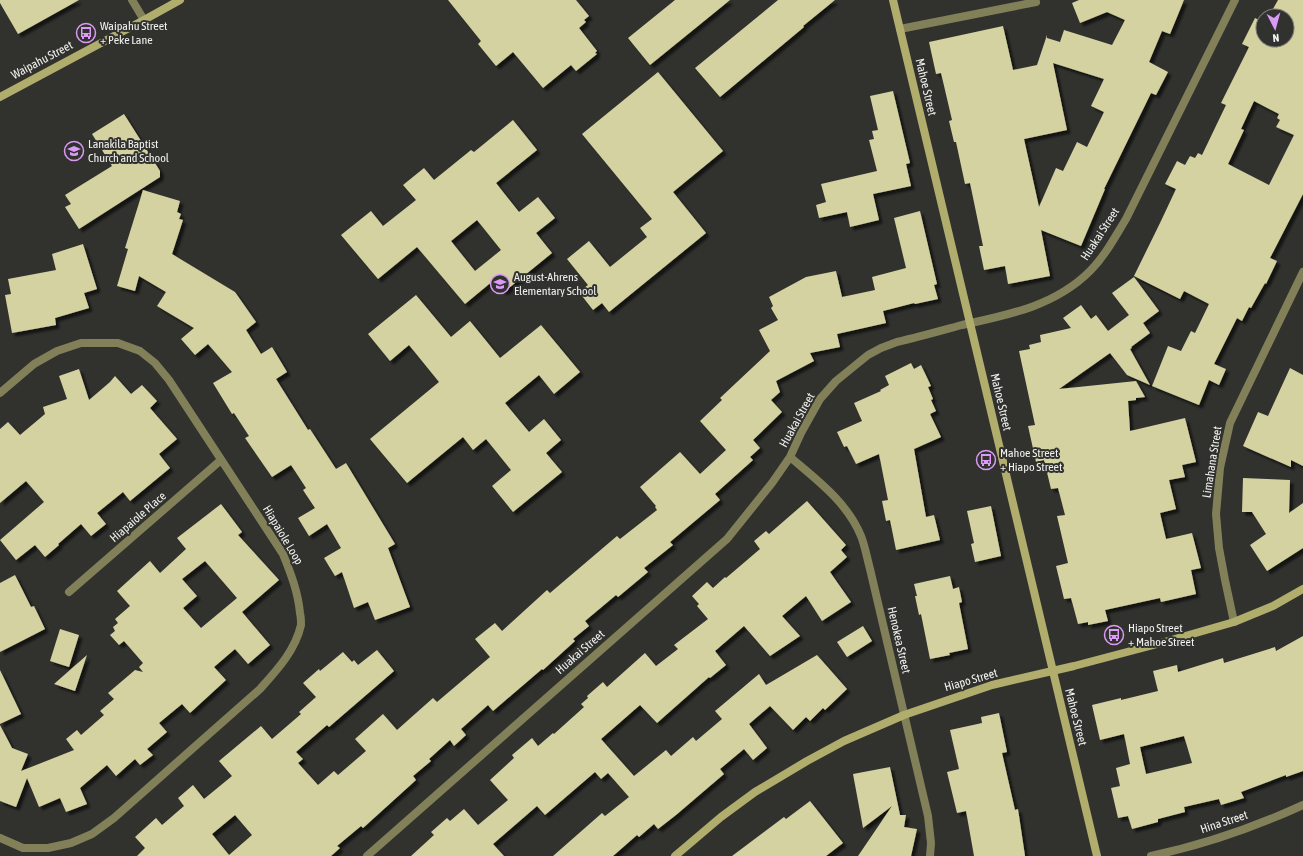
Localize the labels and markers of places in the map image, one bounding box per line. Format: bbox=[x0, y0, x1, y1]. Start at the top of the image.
place label: Waipahu Street + Peke Lane bbox=[100, 19, 168, 47]
bus stop icon: Waipahu Street + Peke Lane bbox=[75, 22, 97, 44]
place label: Lanakila Baptist Church and School bbox=[88, 137, 170, 165]
school or university icon: Lanakila Baptist Church and School bbox=[63, 140, 85, 162]
place label: August-Ahrens Elementary School bbox=[514, 270, 597, 298]
school or university icon: August-Ahrens Elementary School bbox=[489, 273, 511, 295]
place label: Mahoe Street + Hiapo Street bbox=[1000, 446, 1063, 474]
bus stop icon: Mahoe Street + Hiapo Street bbox=[975, 449, 997, 471]
place label: Hiapo Street + Mahoe Street bbox=[1128, 621, 1195, 649]
bus stop icon: Hiapo Street + Mahoe Street bbox=[1103, 624, 1125, 646]

